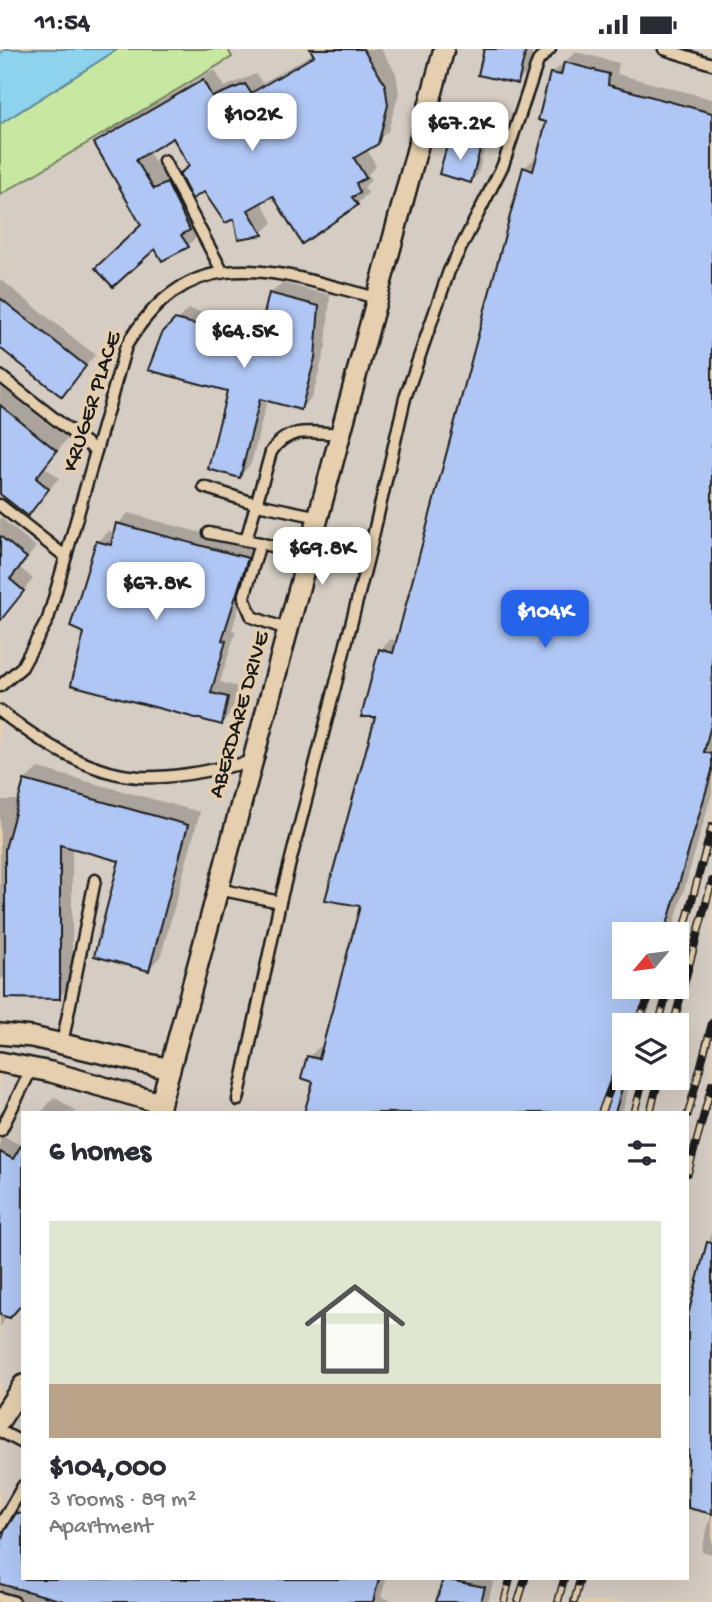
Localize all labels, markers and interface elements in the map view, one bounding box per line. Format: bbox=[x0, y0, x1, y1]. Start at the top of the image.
text: 11:54 bbox=[35, 9, 90, 40]
pin: $102K bbox=[203, 93, 301, 153]
text: $102K bbox=[224, 102, 280, 129]
pin: $67.2K bbox=[403, 103, 517, 162]
text: $67.2K bbox=[427, 111, 493, 138]
pin: $64.5K bbox=[187, 311, 301, 370]
text: $64.5K bbox=[212, 319, 276, 346]
street label: KRUGER PLACE bbox=[58, 327, 129, 476]
pin: $69.8K bbox=[265, 527, 379, 587]
text: $69.8K bbox=[289, 536, 355, 563]
pin: $67.8K bbox=[99, 563, 213, 622]
text: $67.8K bbox=[123, 571, 189, 598]
pin: $104K bbox=[496, 591, 594, 650]
text: $104K bbox=[517, 599, 573, 626]
street label: ABERDARE DRIVE bbox=[203, 627, 277, 801]
north arrow bbox=[612, 922, 690, 999]
map controls bbox=[612, 922, 689, 1090]
button: layers bbox=[612, 1013, 689, 1090]
icon: filters bbox=[623, 1134, 661, 1172]
text: 6 homes bbox=[49, 1136, 151, 1171]
icon: home bbox=[292, 1266, 418, 1392]
text: $104,000 bbox=[49, 1452, 166, 1487]
text: 3 rooms · 89 m² bbox=[49, 1487, 196, 1514]
text: Apartment bbox=[49, 1514, 153, 1541]

